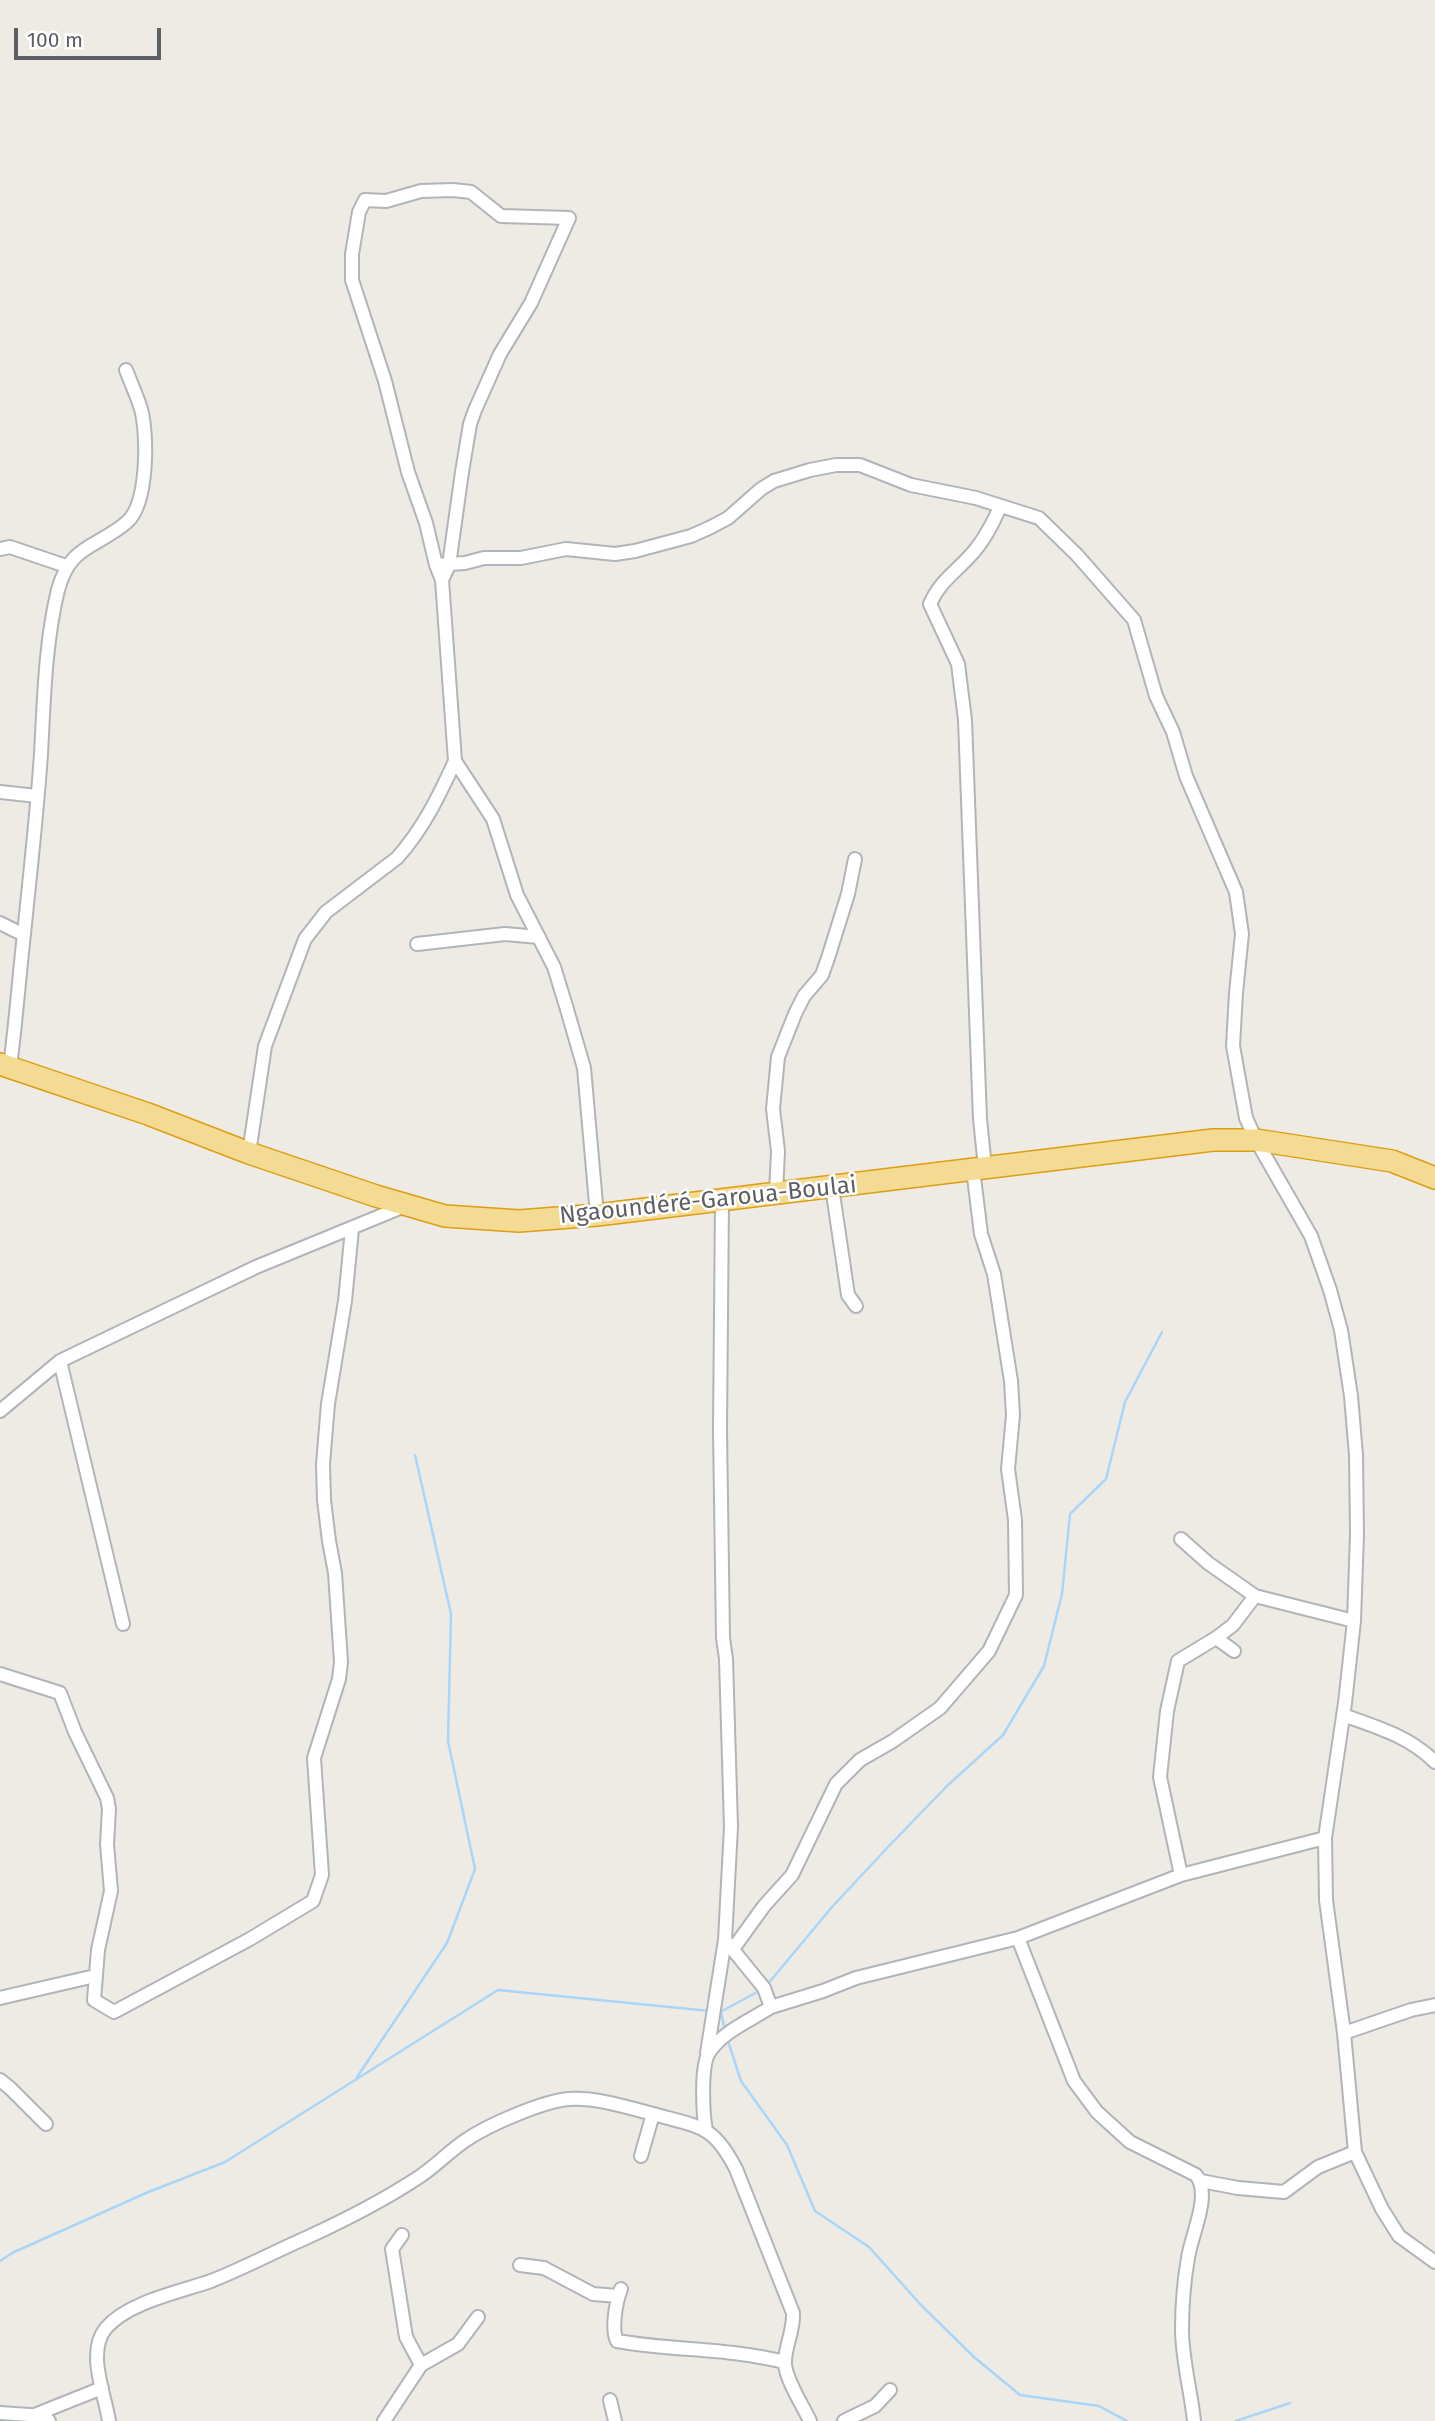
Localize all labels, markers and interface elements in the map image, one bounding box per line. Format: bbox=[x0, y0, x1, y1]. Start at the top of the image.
scale bar bbox=[18, 14, 164, 58]
text: 100 m bbox=[27, 27, 83, 53]
street label: Ngaoundéré-Garoua-Boulai bbox=[558, 1171, 858, 1231]

